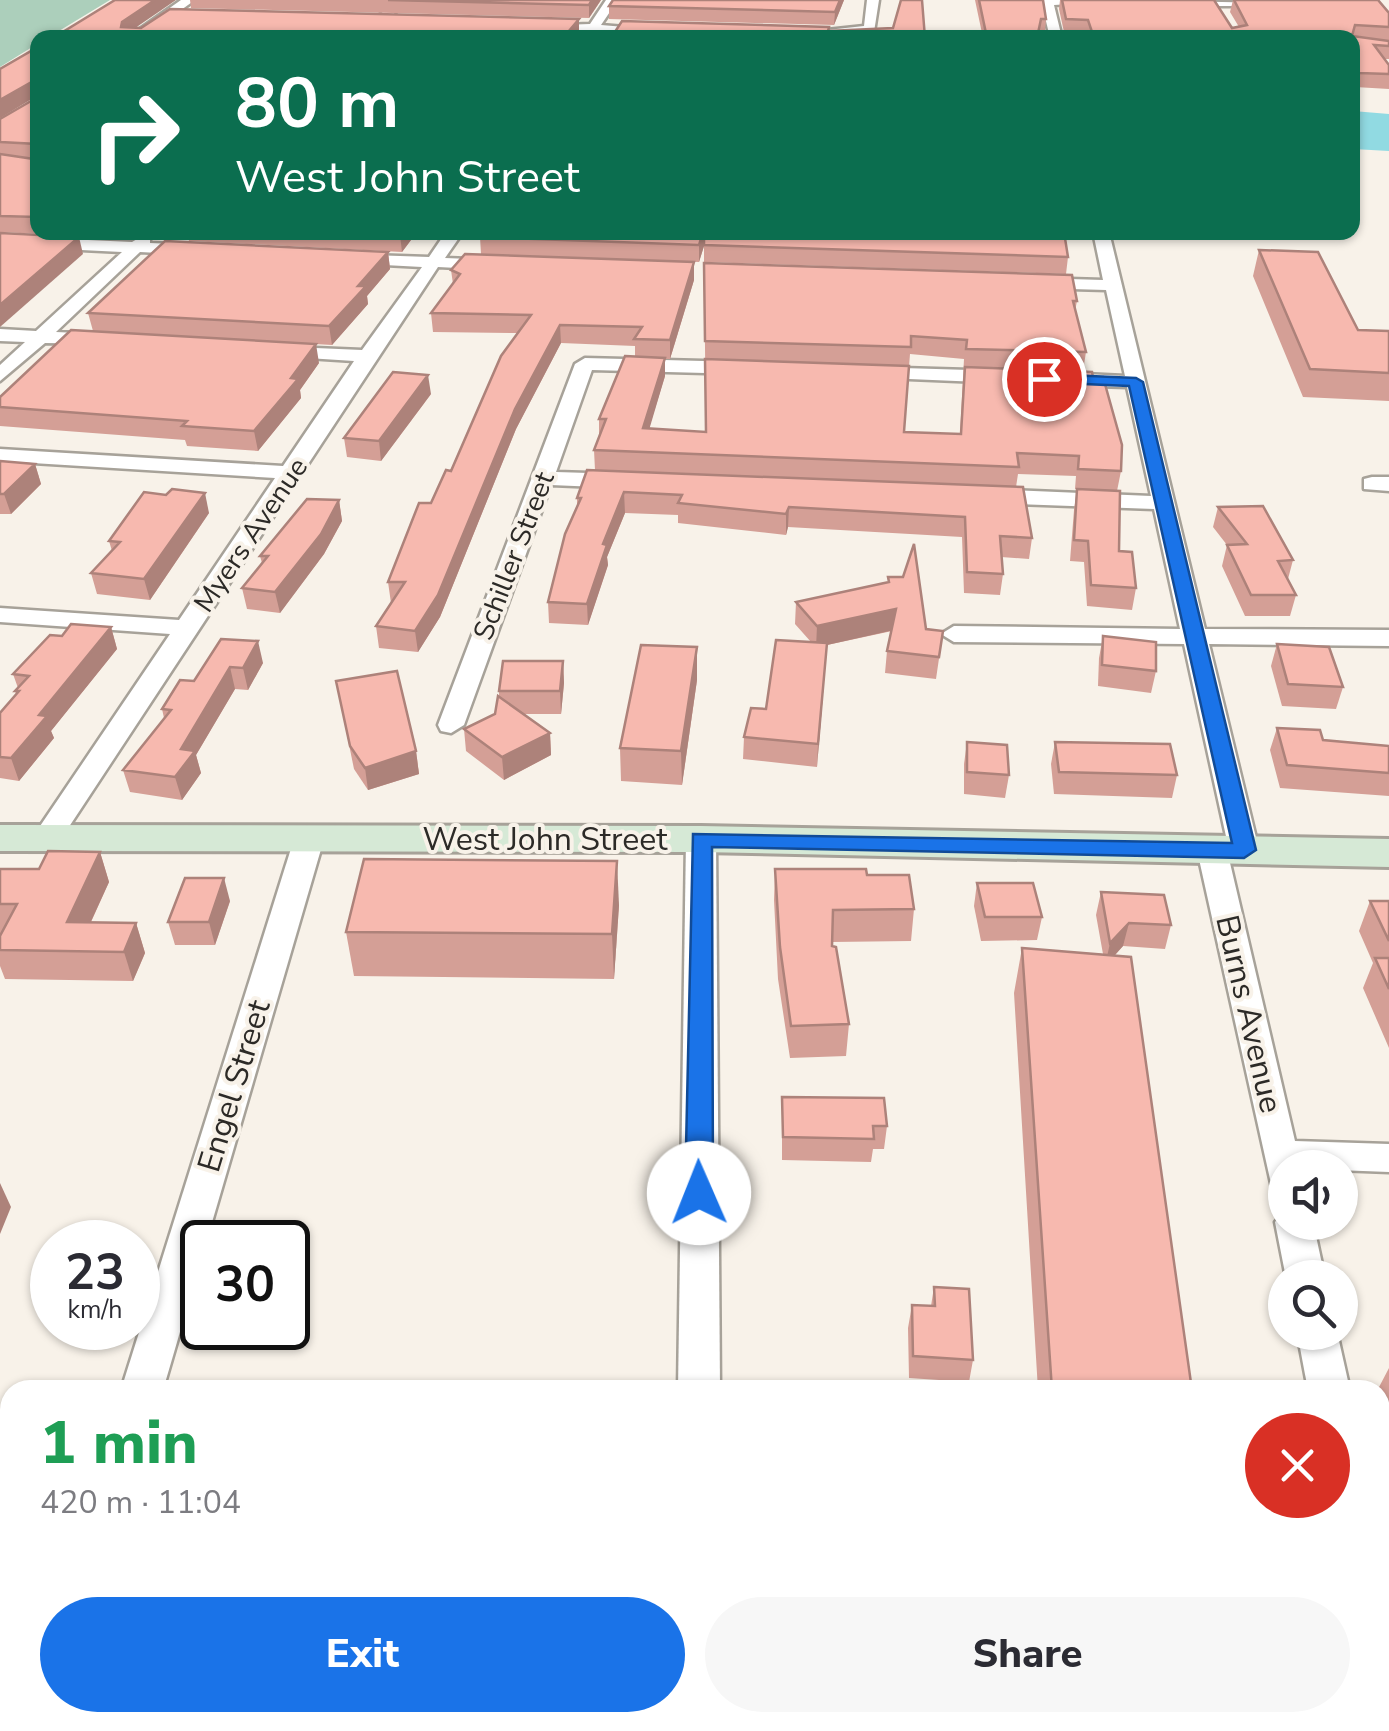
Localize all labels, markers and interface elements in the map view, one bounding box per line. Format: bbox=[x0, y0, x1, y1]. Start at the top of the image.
text: 80 m bbox=[235, 56, 399, 152]
icon: right bbox=[70, 70, 200, 200]
text: West John Street bbox=[235, 147, 580, 208]
pin bbox=[1002, 337, 1087, 422]
icon: arrive bbox=[1017, 352, 1072, 407]
street label: Myers Avenue bbox=[185, 450, 317, 620]
street label: Schiller Street bbox=[464, 466, 564, 646]
street label: West John Street bbox=[422, 818, 668, 861]
street label: Burns Avenue bbox=[1205, 911, 1293, 1117]
street label: Engel Street bbox=[187, 994, 281, 1177]
position arrow bbox=[647, 1141, 751, 1245]
map controls bbox=[1268, 1150, 1358, 1350]
button: sound bbox=[1268, 1150, 1358, 1240]
speed limit sign: 30 bbox=[180, 1220, 310, 1350]
text: 23 bbox=[65, 1238, 125, 1307]
button: search bbox=[1268, 1260, 1358, 1350]
text: km/h bbox=[67, 1293, 123, 1327]
text: 1 min bbox=[40, 1402, 198, 1484]
button: close bbox=[1245, 1413, 1350, 1518]
text: 420 m · 11:04 bbox=[40, 1481, 241, 1524]
button: Exit bbox=[40, 1597, 685, 1712]
button: Share bbox=[705, 1597, 1350, 1712]

